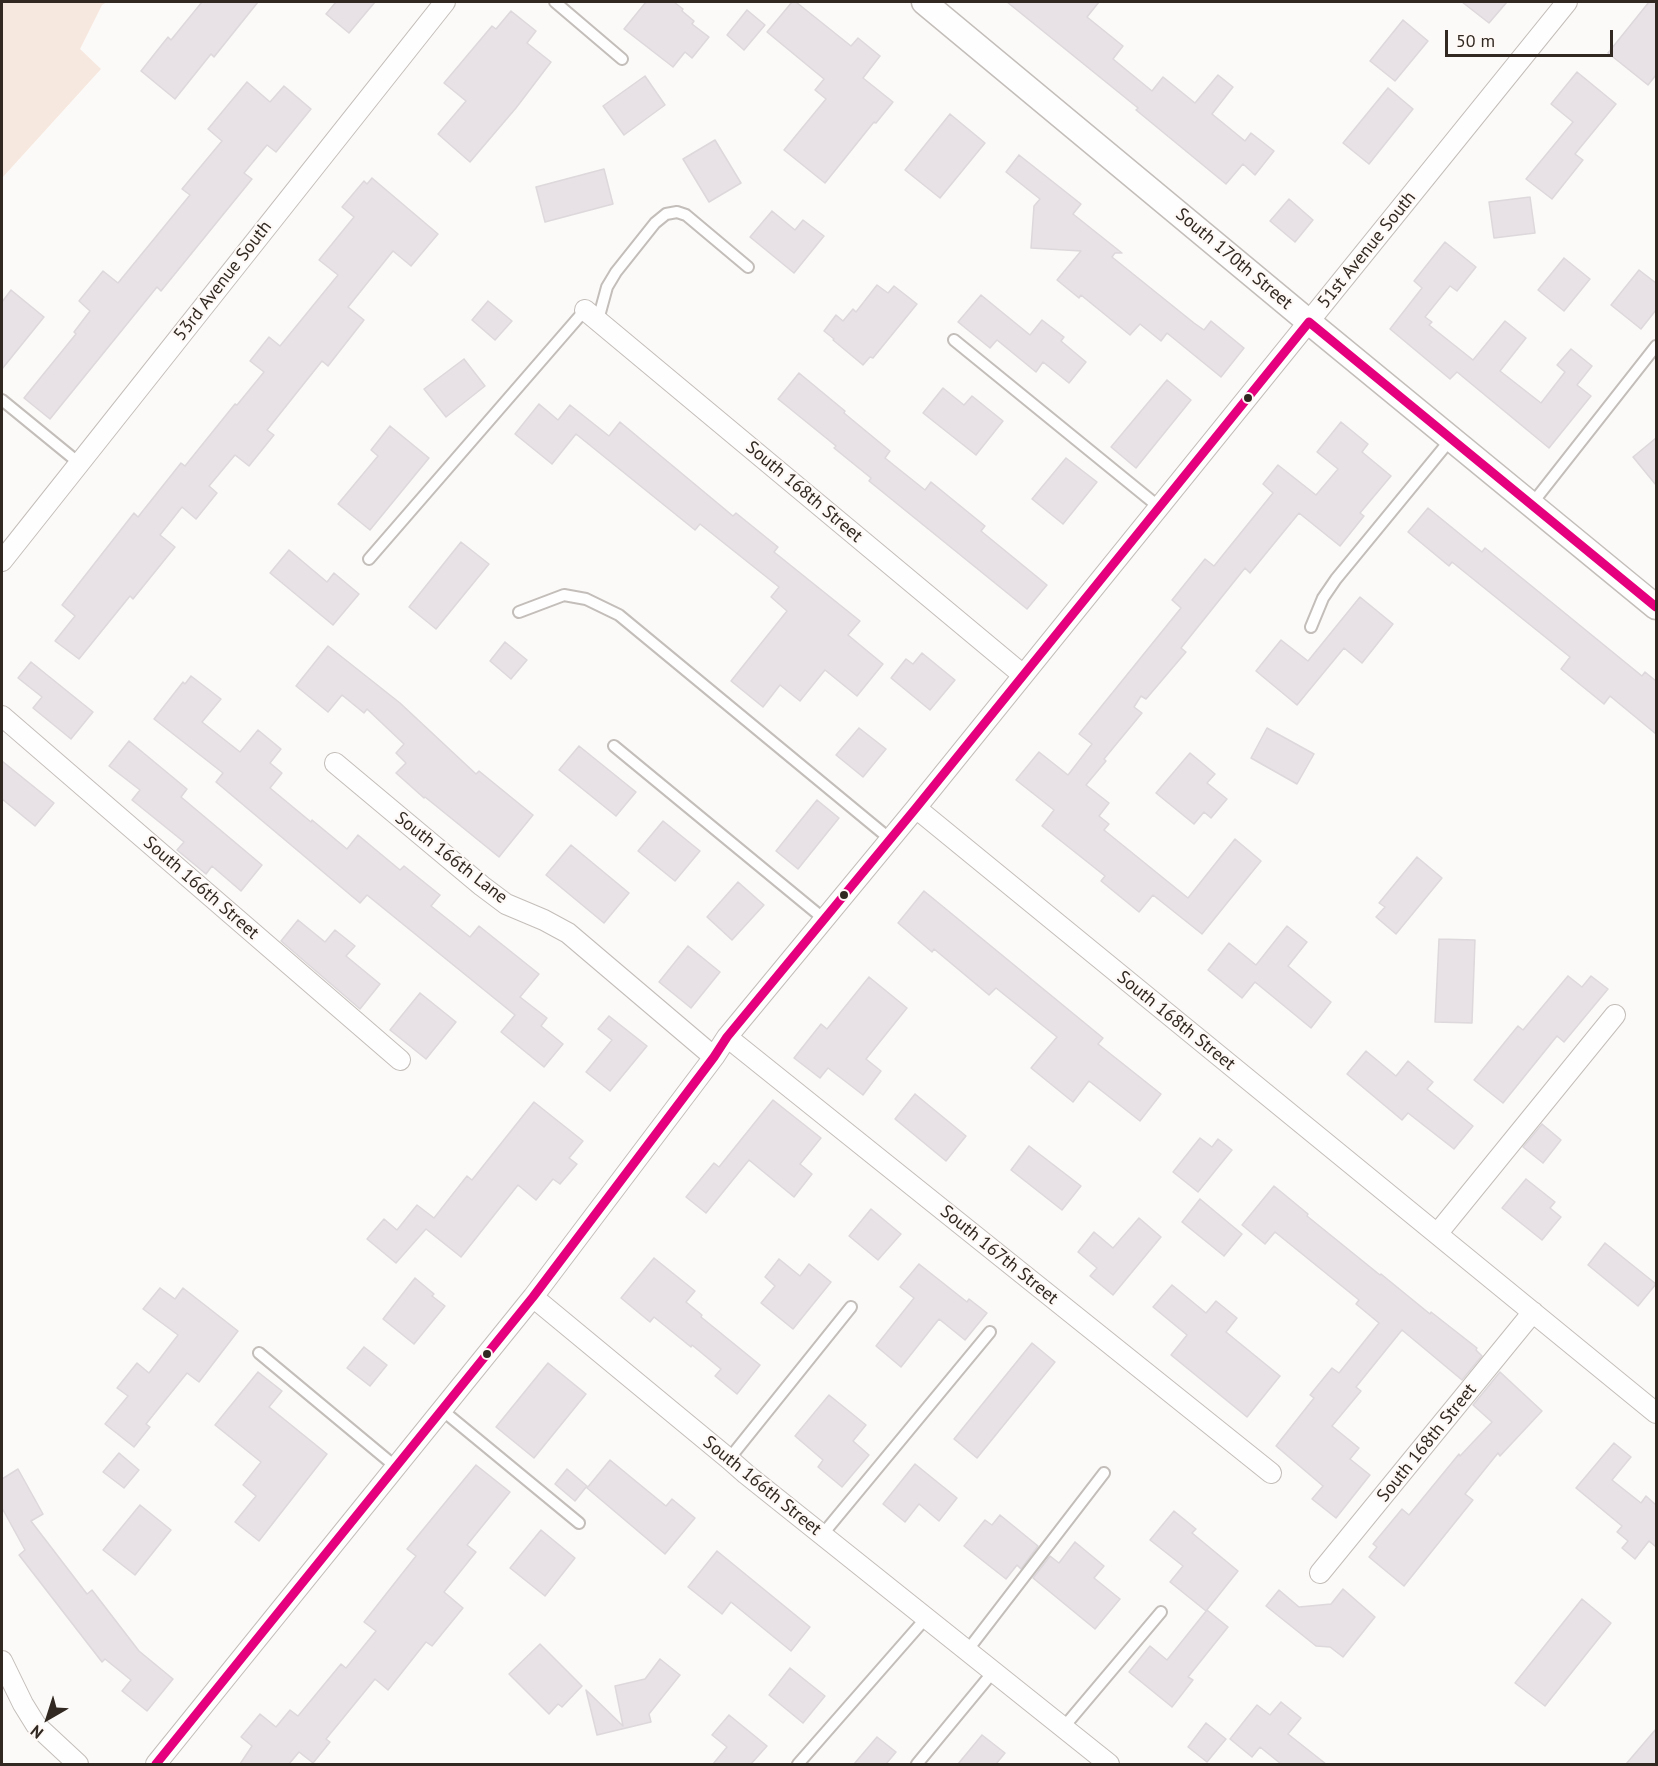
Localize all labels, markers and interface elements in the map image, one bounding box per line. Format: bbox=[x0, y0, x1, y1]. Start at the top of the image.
scale bar bbox=[1448, 18, 1616, 56]
text: 50 m bbox=[1456, 29, 1495, 52]
street label: 51st Avenue South bbox=[1313, 187, 1421, 313]
street label: South 170th Street bbox=[1171, 204, 1297, 314]
street label: 53rd Avenue South bbox=[170, 217, 276, 345]
unlabelled marker bbox=[1242, 392, 1254, 404]
street label: South 168th Street bbox=[741, 437, 867, 547]
street label: South 166th Lane bbox=[390, 807, 512, 909]
street label: South 166th Street bbox=[139, 832, 263, 944]
unlabelled marker bbox=[838, 889, 850, 901]
street label: South 168th Street bbox=[1113, 967, 1239, 1075]
street label: South 167th Street bbox=[936, 1201, 1062, 1309]
unlabelled marker bbox=[481, 1348, 493, 1360]
street label: South 168th Street bbox=[1373, 1380, 1481, 1506]
street label: South 166th Street bbox=[699, 1432, 825, 1540]
north arrow bbox=[18, 1688, 78, 1748]
text: N bbox=[26, 1721, 47, 1743]

